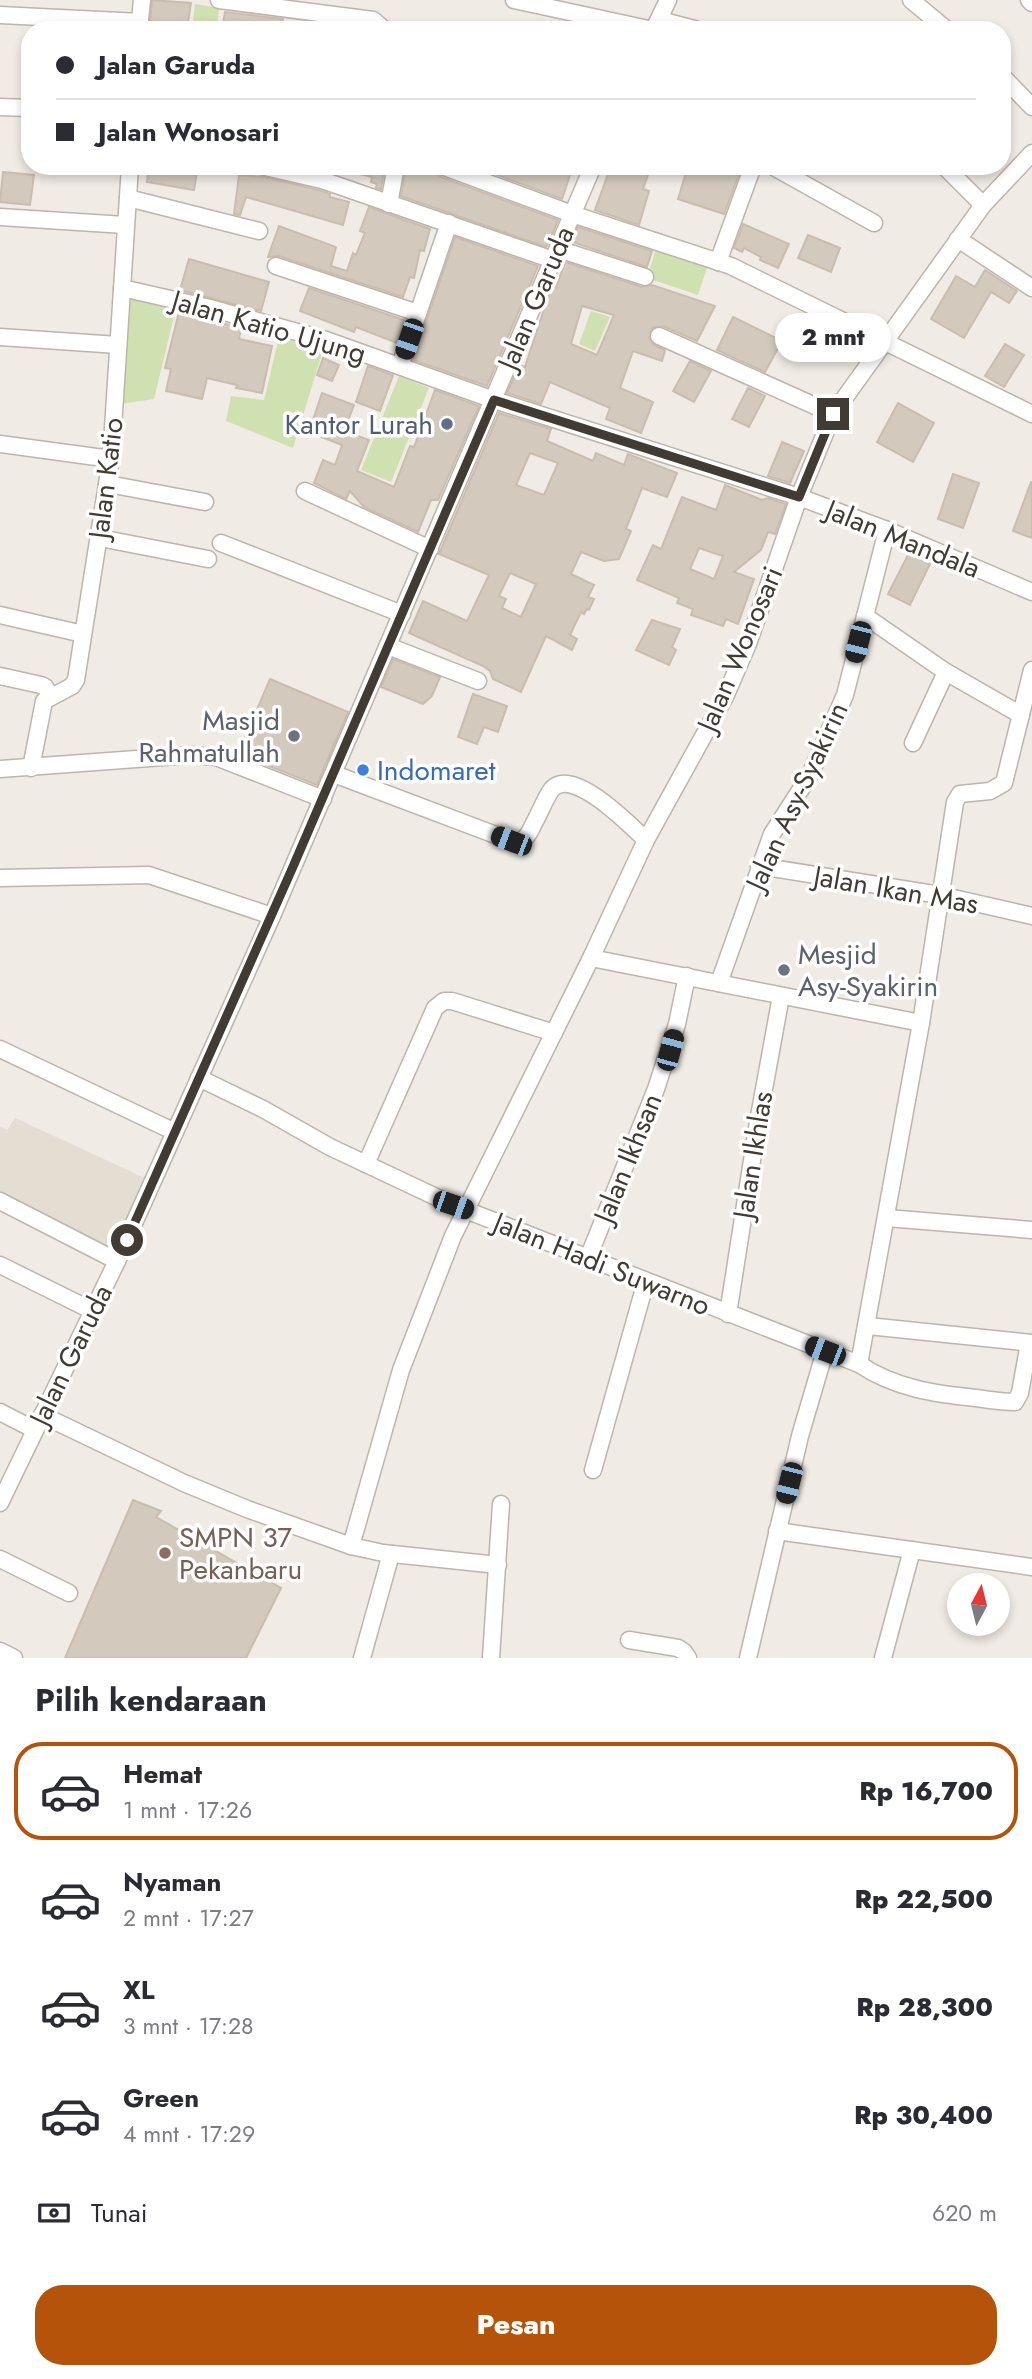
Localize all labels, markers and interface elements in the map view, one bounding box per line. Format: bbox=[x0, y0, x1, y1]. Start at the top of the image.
text: Jalan Garuda bbox=[98, 46, 255, 84]
text: Jalan Wonosari bbox=[98, 113, 279, 151]
street label: Jalan Garuda bbox=[486, 220, 585, 380]
street label: Jalan Katio Ujung bbox=[163, 279, 371, 374]
callout: 2 mnt bbox=[775, 312, 891, 362]
car bbox=[393, 316, 426, 362]
text: 2 mnt bbox=[801, 320, 865, 354]
route end bbox=[817, 398, 849, 430]
place label: Kantor Lurah bbox=[284, 404, 433, 445]
street label: Jalan Katio bbox=[78, 415, 134, 545]
marker: Kantor Lurah bbox=[439, 416, 455, 432]
street label: Jalan Mandala bbox=[816, 488, 986, 589]
street label: Jalan Wonosari bbox=[685, 560, 793, 742]
car bbox=[843, 619, 874, 665]
street label: Jalan Asy-Syakirin bbox=[734, 695, 859, 900]
place label: Masjid Rahmatullah bbox=[138, 700, 280, 773]
marker: Masjid Rahmatullah bbox=[286, 728, 302, 744]
place label: Indomaret bbox=[377, 750, 496, 791]
marker: Indomaret bbox=[355, 762, 371, 778]
car bbox=[488, 824, 535, 858]
street label: Jalan Ikan Mas bbox=[807, 855, 981, 925]
place label: Mesjid Asy-Syakirin bbox=[798, 934, 938, 1007]
marker: Mesjid Asy-Syakirin bbox=[776, 962, 792, 978]
car bbox=[655, 1027, 686, 1073]
street label: Jalan Ikhsan bbox=[582, 1087, 673, 1233]
street label: Jalan Ikhlas bbox=[722, 1088, 783, 1226]
car bbox=[430, 1188, 477, 1222]
street label: Jalan Hadi Suwarno bbox=[484, 1200, 717, 1326]
route start bbox=[111, 1224, 143, 1256]
street label: Jalan Garuda bbox=[17, 1278, 123, 1436]
car bbox=[802, 1334, 849, 1368]
car bbox=[774, 1460, 805, 1506]
place label: SMPN 37 Pekanbaru bbox=[179, 1517, 302, 1590]
marker: SMPN 37 Pekanbaru bbox=[157, 1545, 173, 1561]
north arrow bbox=[947, 1573, 1010, 1636]
map controls bbox=[947, 1573, 1010, 1636]
text: Pilih kendaraan bbox=[35, 1677, 267, 1723]
text: Hemat bbox=[123, 1755, 202, 1793]
icon: car bbox=[39, 1760, 102, 1823]
text: Rp 16,700 bbox=[859, 1772, 993, 1810]
text: 1 mnt · 17:26 bbox=[123, 1793, 252, 1827]
text: Nyaman bbox=[123, 1863, 222, 1901]
icon: car bbox=[39, 1868, 102, 1931]
text: Rp 22,500 bbox=[854, 1880, 993, 1918]
text: 2 mnt · 17:27 bbox=[123, 1901, 254, 1935]
text: XL bbox=[123, 1971, 155, 2009]
icon: car bbox=[39, 1976, 102, 2039]
text: Rp 28,300 bbox=[856, 1988, 993, 2026]
text: 3 mnt · 17:28 bbox=[123, 2009, 254, 2043]
text: Green bbox=[123, 2079, 199, 2117]
icon: car bbox=[39, 2084, 102, 2147]
text: Rp 30,400 bbox=[854, 2096, 993, 2134]
text: 4 mnt · 17:29 bbox=[123, 2117, 255, 2151]
icon: cash bbox=[35, 2194, 73, 2232]
text: Tunai bbox=[91, 2194, 148, 2232]
text: 620 m bbox=[932, 2196, 997, 2230]
button: Pesan bbox=[35, 2285, 997, 2365]

